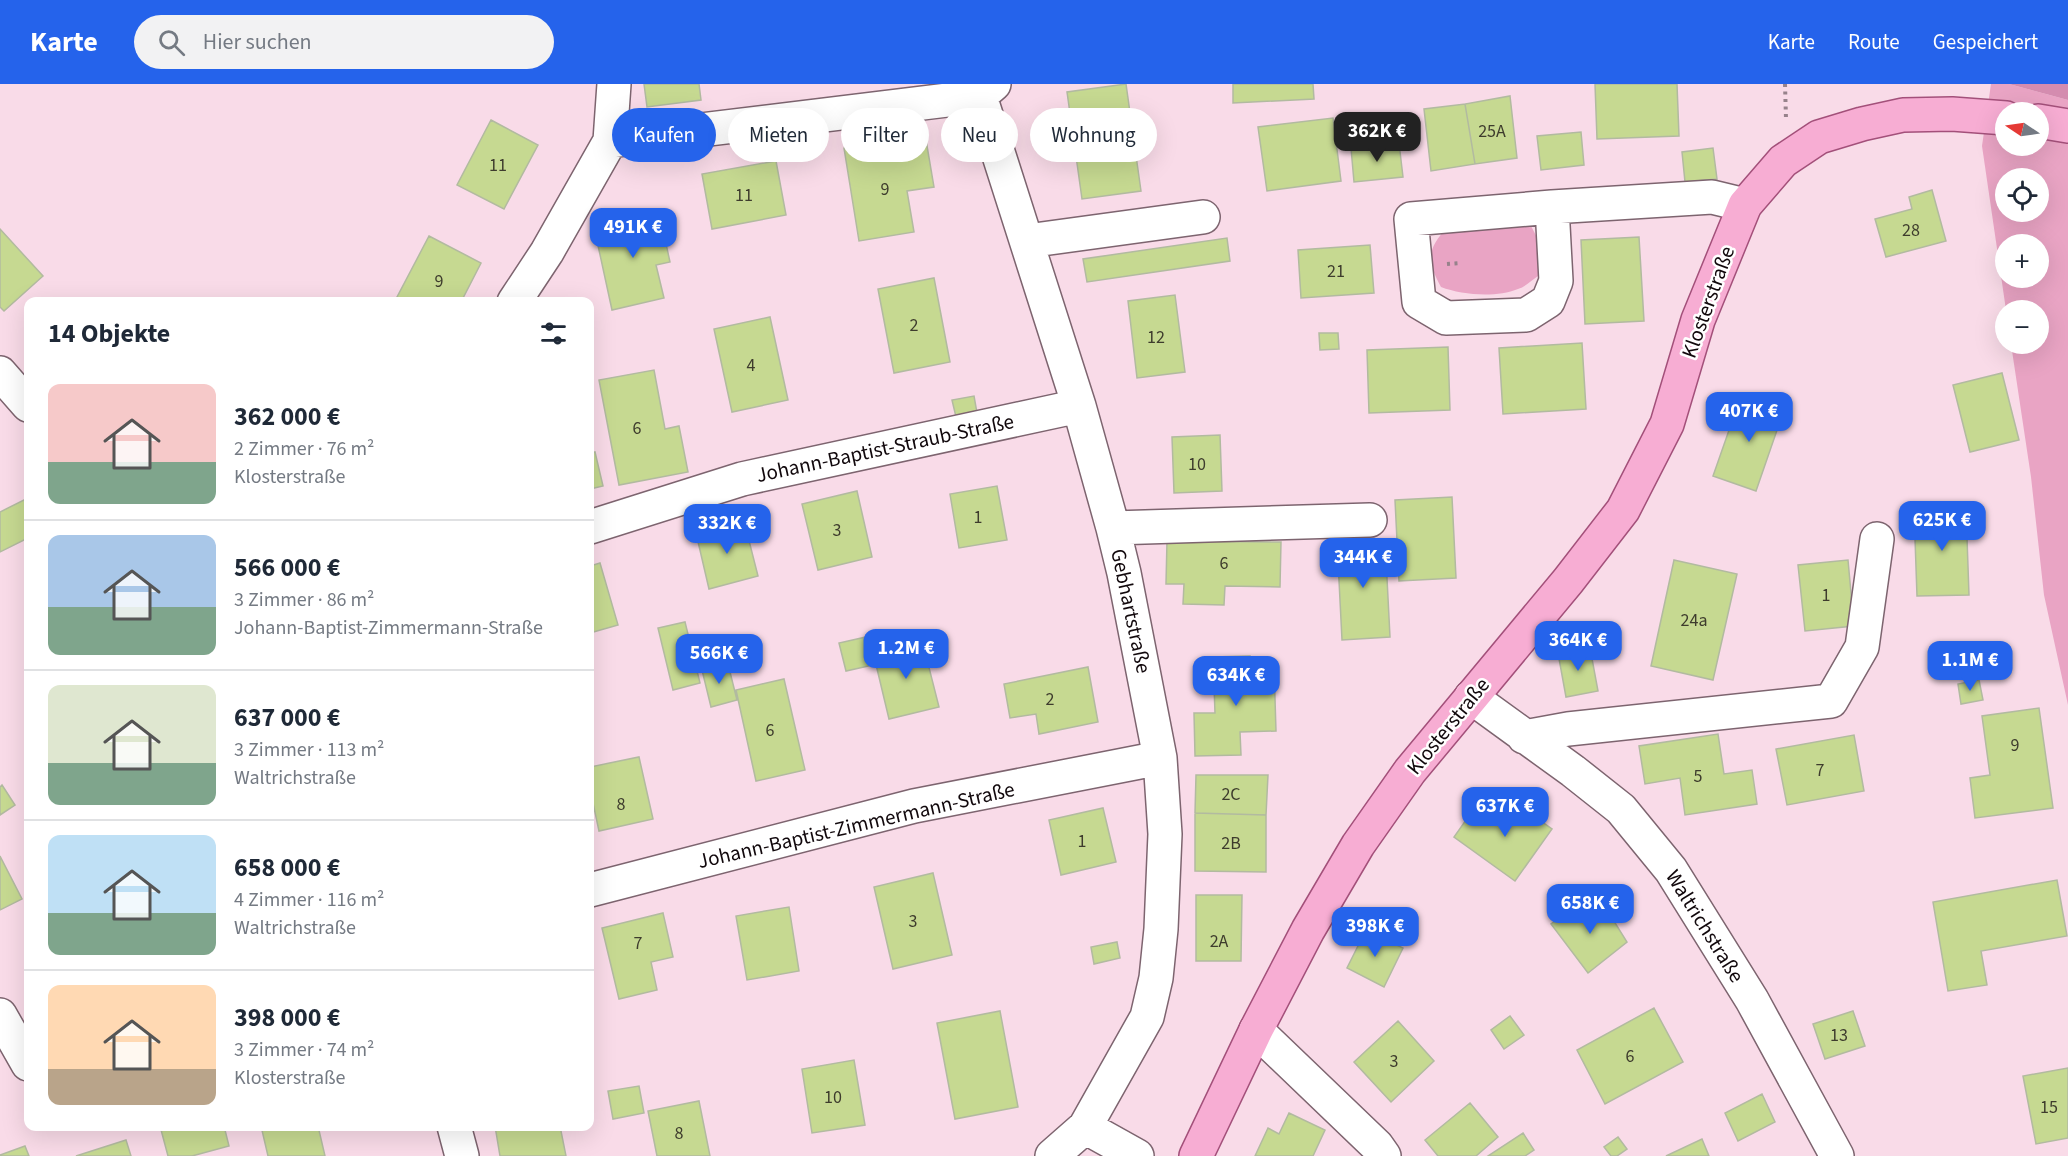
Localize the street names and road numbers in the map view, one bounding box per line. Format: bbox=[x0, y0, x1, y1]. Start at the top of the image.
street label: Klosterstraße bbox=[1674, 242, 1742, 362]
street label: Johann-Baptist-Straub-Straße bbox=[753, 406, 1017, 490]
street label: Gebhartstraße bbox=[1103, 546, 1159, 676]
street label: Klosterstraße bbox=[1400, 671, 1496, 781]
street label: Johann-Baptist-Zimmermann-Straße bbox=[695, 774, 1017, 876]
street label: Waltrichstraße bbox=[1658, 864, 1752, 988]

